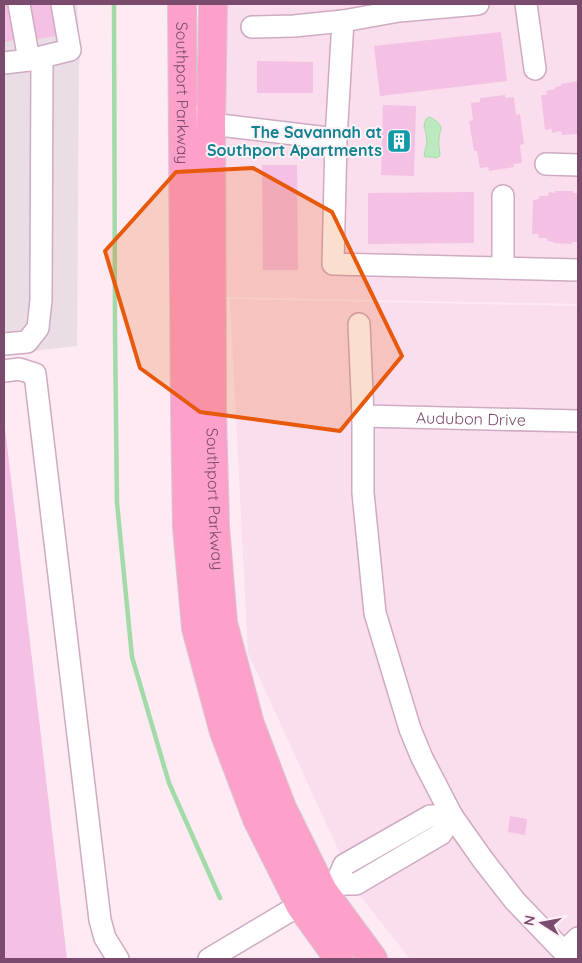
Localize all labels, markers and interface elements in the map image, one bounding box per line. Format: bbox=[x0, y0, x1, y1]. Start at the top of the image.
street label: Southport Parkway bbox=[172, 22, 193, 164]
place label: The Savannah at Southport Apartments bbox=[207, 122, 382, 160]
building icon: The Savannah at Southport Apartments bbox=[386, 128, 412, 154]
street label: Audubon Drive bbox=[416, 407, 526, 430]
street label: Southport Parkway bbox=[202, 427, 229, 571]
north arrow bbox=[517, 898, 567, 948]
text: N bbox=[519, 914, 539, 927]

